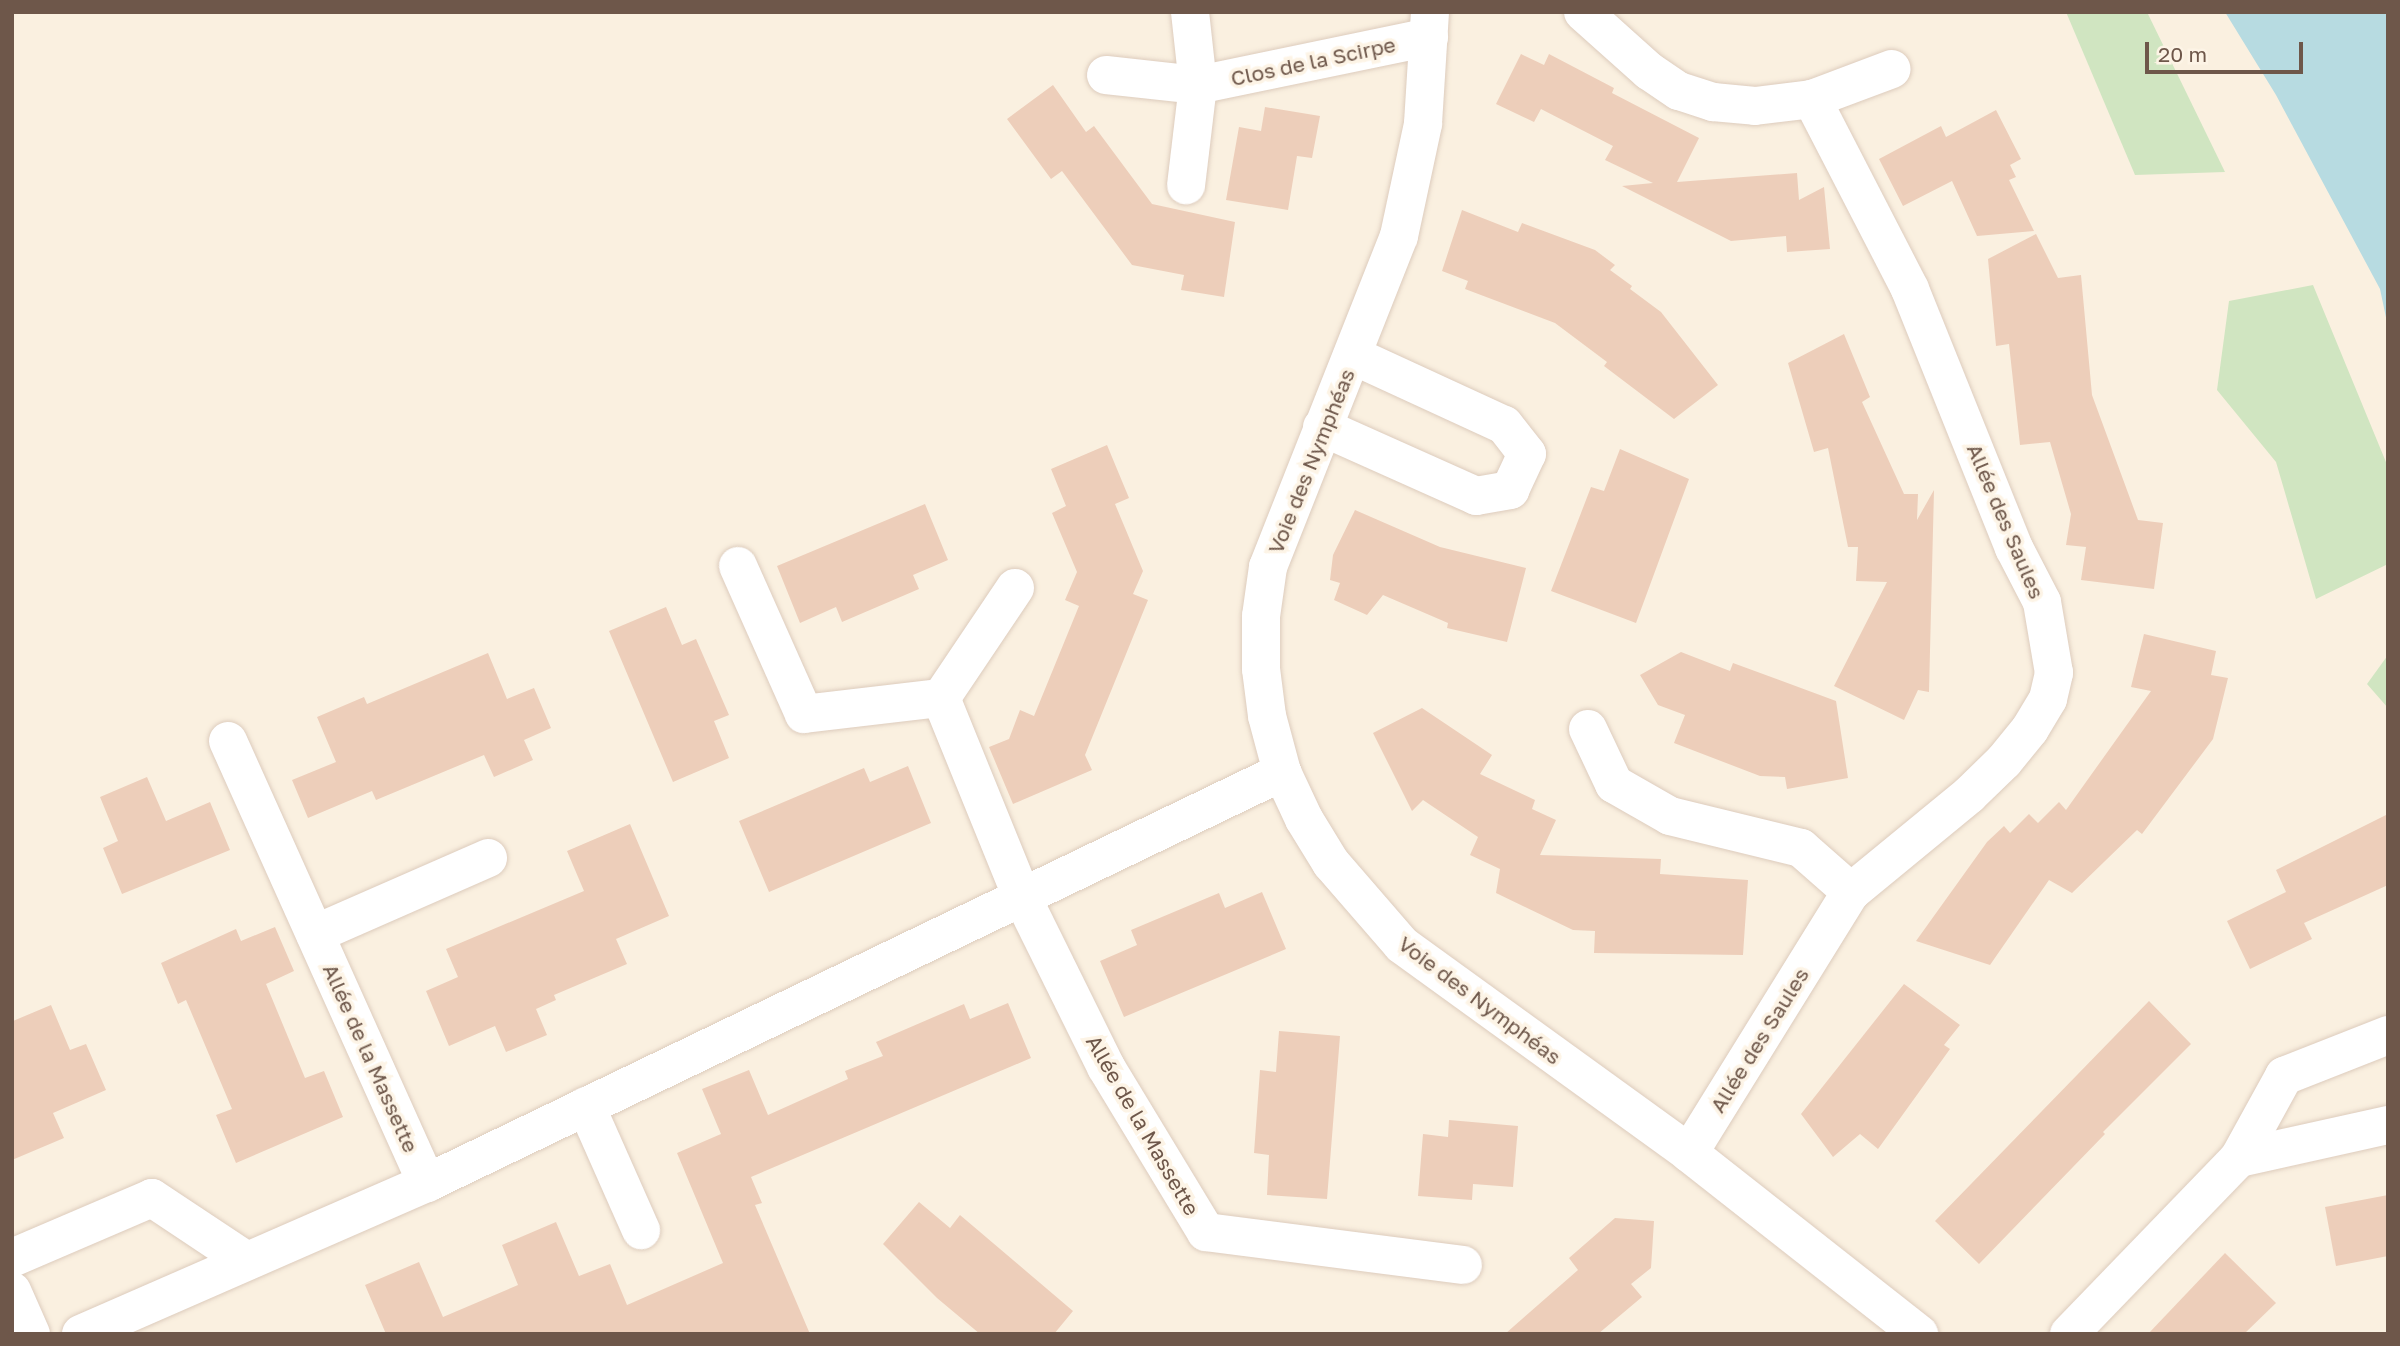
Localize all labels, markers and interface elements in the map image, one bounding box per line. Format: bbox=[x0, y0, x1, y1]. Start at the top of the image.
scale bar bbox=[2148, 28, 2306, 72]
street label: Clos de la Scirpe bbox=[1228, 31, 1398, 91]
text: 20 m bbox=[2158, 41, 2207, 67]
street label: Voie des Nymphéas bbox=[1262, 365, 1360, 557]
street label: Allée des Saules bbox=[1962, 440, 2050, 602]
street label: Voie des Nymphéas bbox=[1394, 931, 1566, 1069]
street label: Allée de la Massette bbox=[318, 960, 424, 1156]
street label: Allée des Saules bbox=[1704, 963, 1814, 1117]
street label: Allée de la Massette bbox=[1081, 1030, 1205, 1220]

